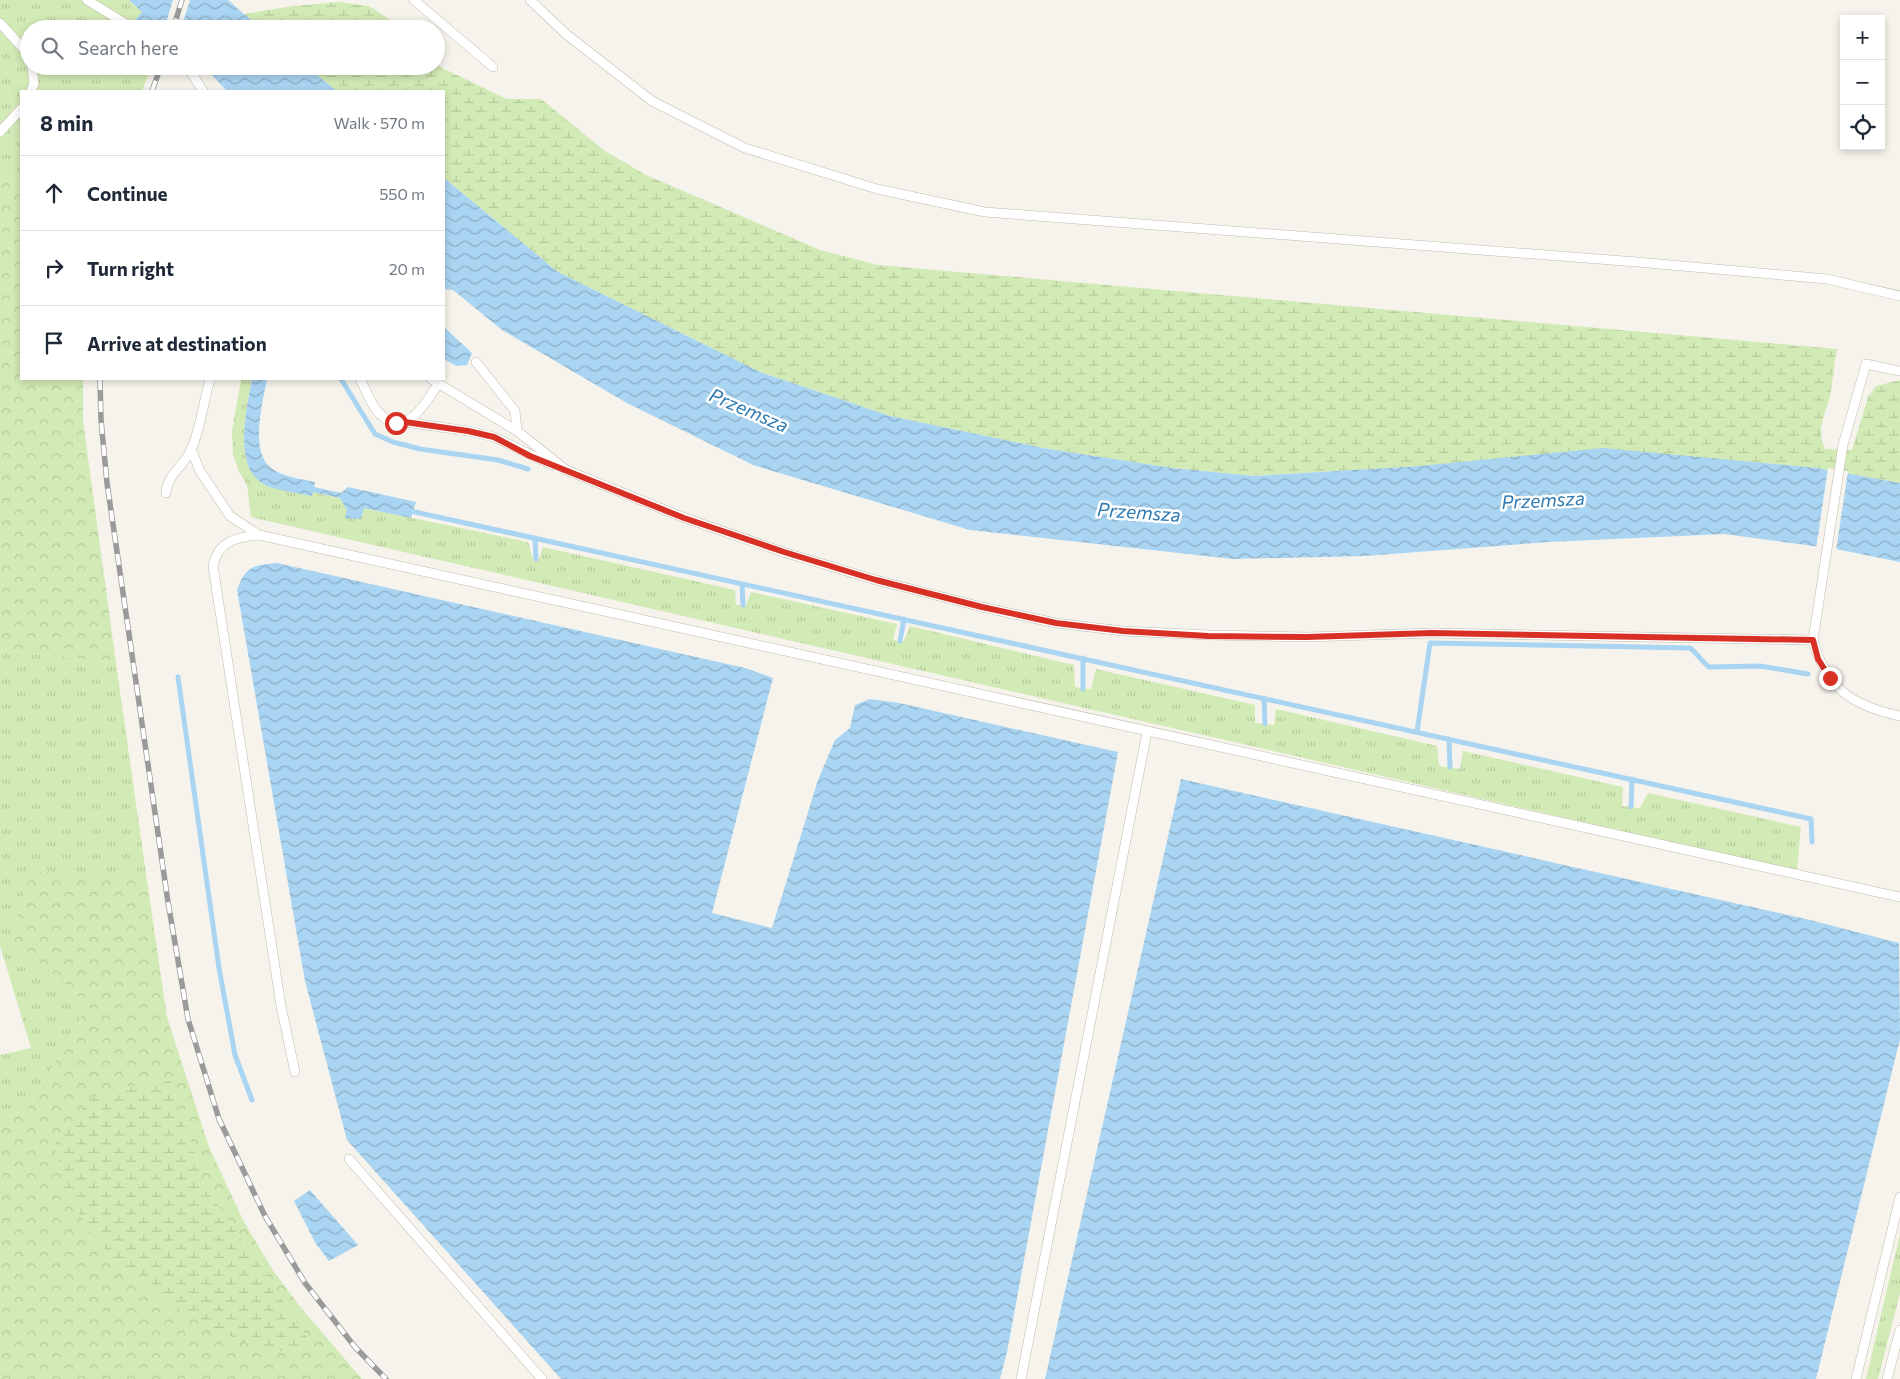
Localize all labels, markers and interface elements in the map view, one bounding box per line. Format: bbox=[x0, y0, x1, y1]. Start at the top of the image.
map controls bbox=[1840, 15, 1885, 150]
button: + bbox=[1840, 15, 1885, 60]
search box bbox=[20, 20, 445, 75]
icon: search bbox=[38, 34, 66, 62]
text: Search here bbox=[78, 36, 178, 59]
button: − bbox=[1840, 60, 1885, 105]
button: locate bbox=[1840, 105, 1885, 150]
text: 8 min bbox=[40, 110, 93, 135]
text: Walk · 570 m bbox=[333, 113, 425, 132]
icon: ahead bbox=[40, 179, 68, 207]
text: Continue bbox=[87, 182, 167, 205]
text: 550 m bbox=[379, 184, 425, 203]
icon: right bbox=[40, 254, 68, 282]
text: Turn right bbox=[87, 257, 174, 280]
text: 20 m bbox=[389, 259, 425, 278]
icon: arrive bbox=[40, 329, 68, 357]
text: Arrive at destination bbox=[87, 332, 267, 355]
water label: Przemsza bbox=[706, 383, 792, 436]
route start bbox=[385, 412, 408, 435]
water label: Przemsza bbox=[1501, 486, 1585, 513]
water label: Przemsza bbox=[1097, 497, 1182, 526]
route end bbox=[1819, 667, 1842, 690]

